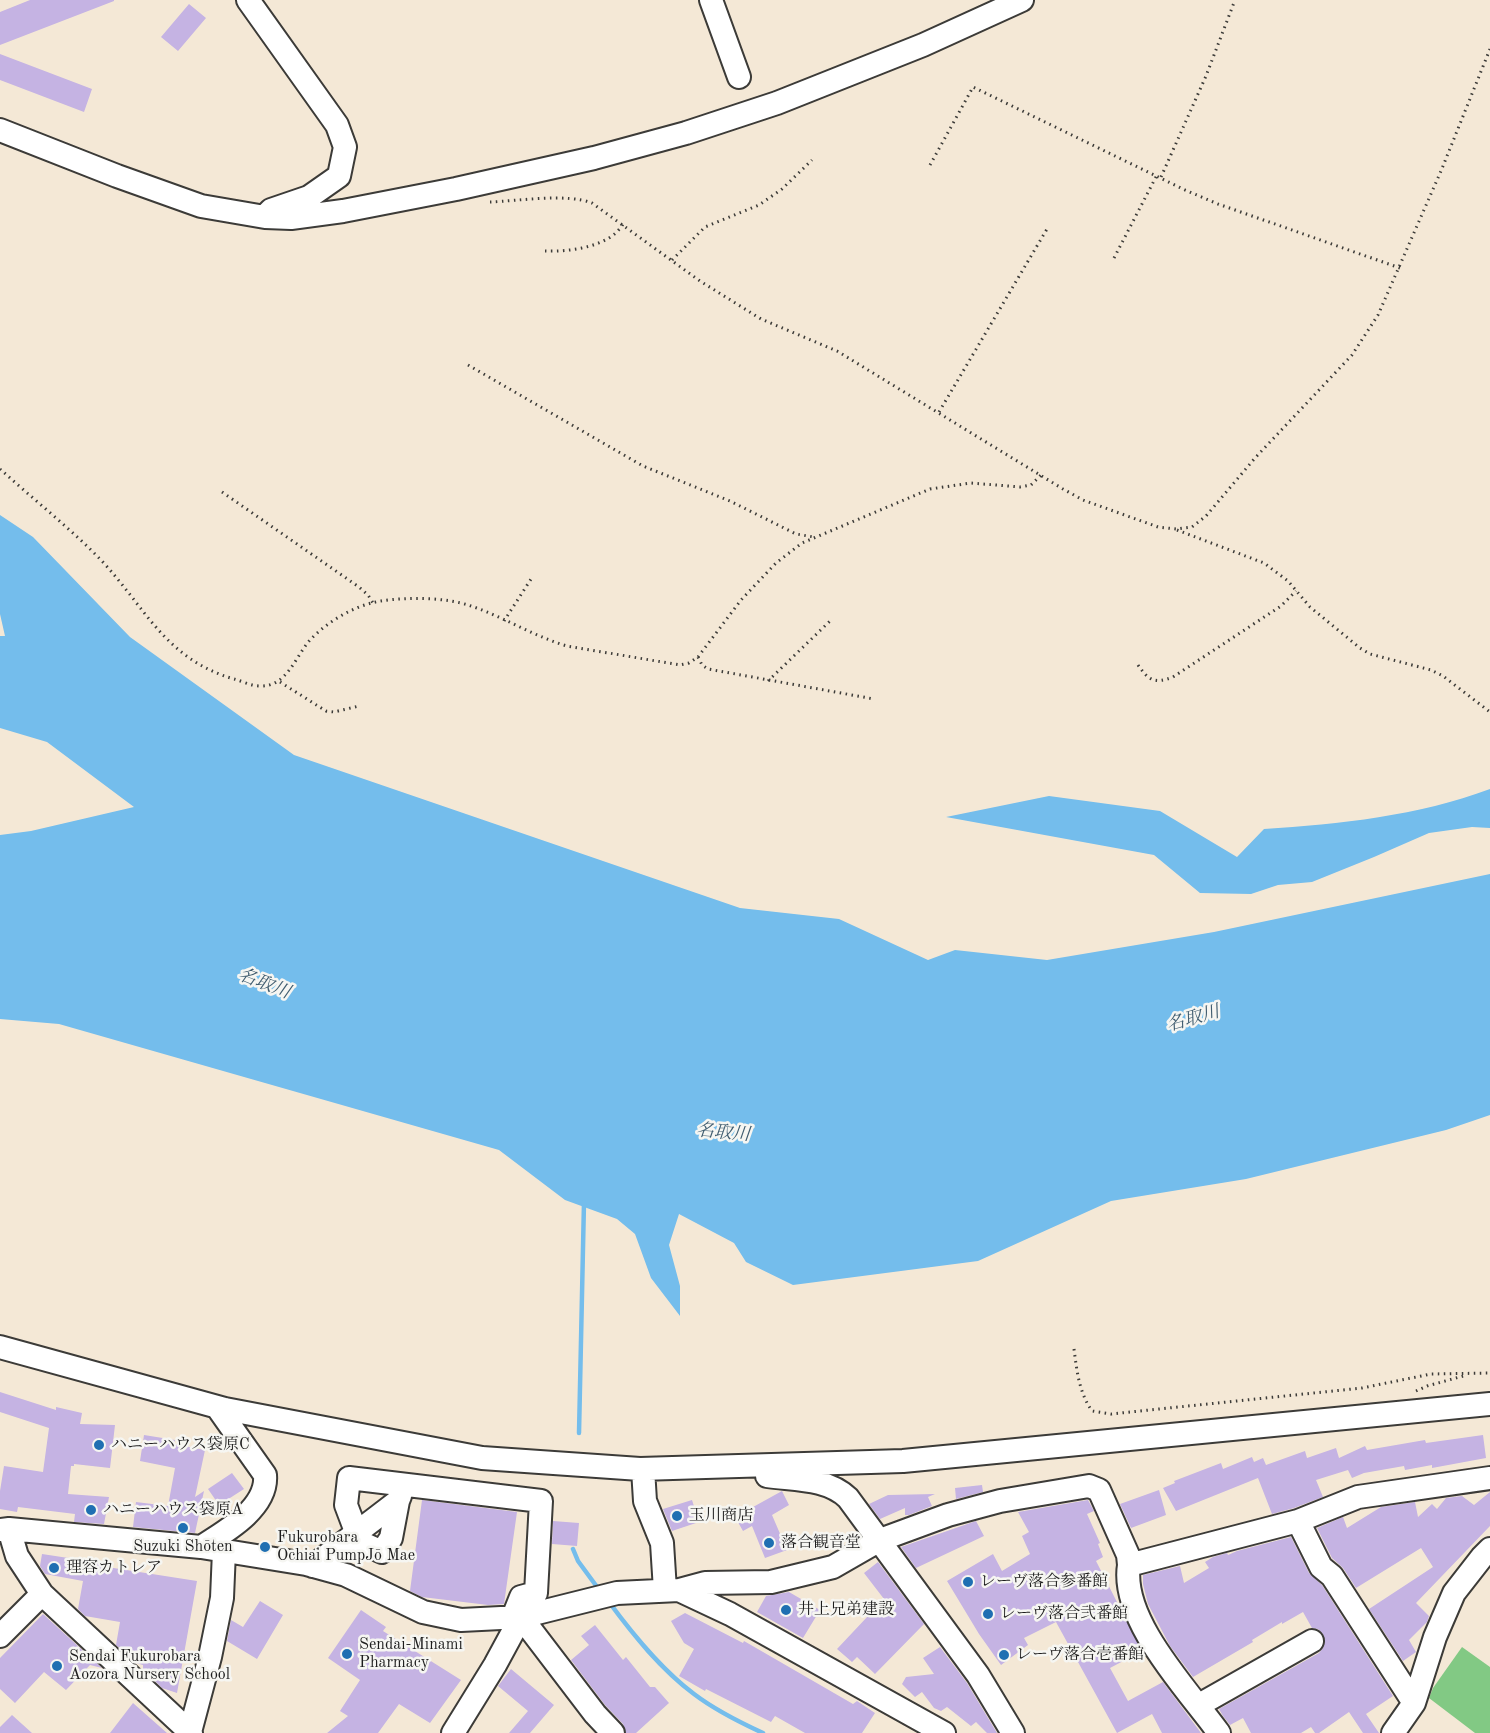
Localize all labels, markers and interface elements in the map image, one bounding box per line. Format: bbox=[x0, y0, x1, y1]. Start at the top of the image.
water label: 名取川 bbox=[235, 964, 293, 1004]
water label: 名取川 bbox=[1164, 1001, 1222, 1037]
water label: 名取川 bbox=[695, 1120, 751, 1146]
place label: ハニーハウス袋原C bbox=[111, 1435, 250, 1455]
marker: ハニーハウス袋原C bbox=[92, 1438, 106, 1452]
place label: ハニーハウス袋原A bbox=[103, 1500, 243, 1520]
marker: ハニーハウス袋原A bbox=[84, 1503, 98, 1517]
place label: 玉川商店 bbox=[689, 1506, 753, 1526]
marker: 玉川商店 bbox=[670, 1509, 684, 1523]
marker: Suzuki Shōten bbox=[176, 1521, 190, 1535]
place label: Fukurobara Ochiai PumpJō Mae bbox=[277, 1528, 415, 1566]
place label: 落合観音堂 bbox=[781, 1533, 861, 1553]
marker: 落合観音堂 bbox=[762, 1536, 776, 1550]
place label: Suzuki Shōten bbox=[133, 1537, 233, 1557]
marker: Fukurobara Ochiai PumpJō Mae bbox=[258, 1540, 272, 1554]
place label: 理容カトレア bbox=[66, 1558, 162, 1578]
marker: 理容カトレア bbox=[47, 1561, 61, 1575]
place label: レーヴ落合参番館 bbox=[980, 1572, 1108, 1592]
marker: レーヴ落合参番館 bbox=[961, 1575, 975, 1589]
place label: 井上兄弟建設 bbox=[798, 1600, 894, 1620]
marker: 井上兄弟建設 bbox=[779, 1603, 793, 1617]
place label: レーヴ落合弐番館 bbox=[1000, 1604, 1128, 1624]
marker: レーヴ落合弐番館 bbox=[981, 1607, 995, 1621]
place label: Sendai-Minami Pharmacy bbox=[359, 1635, 463, 1673]
place label: レーヴ落合壱番館 bbox=[1016, 1645, 1144, 1665]
place label: Sendai Fukurobara Aozora Nursery School bbox=[69, 1647, 230, 1685]
marker: Sendai-Minami Pharmacy bbox=[340, 1647, 354, 1661]
marker: レーヴ落合壱番館 bbox=[997, 1648, 1011, 1662]
marker: Sendai Fukurobara Aozora Nursery School bbox=[50, 1659, 64, 1673]

